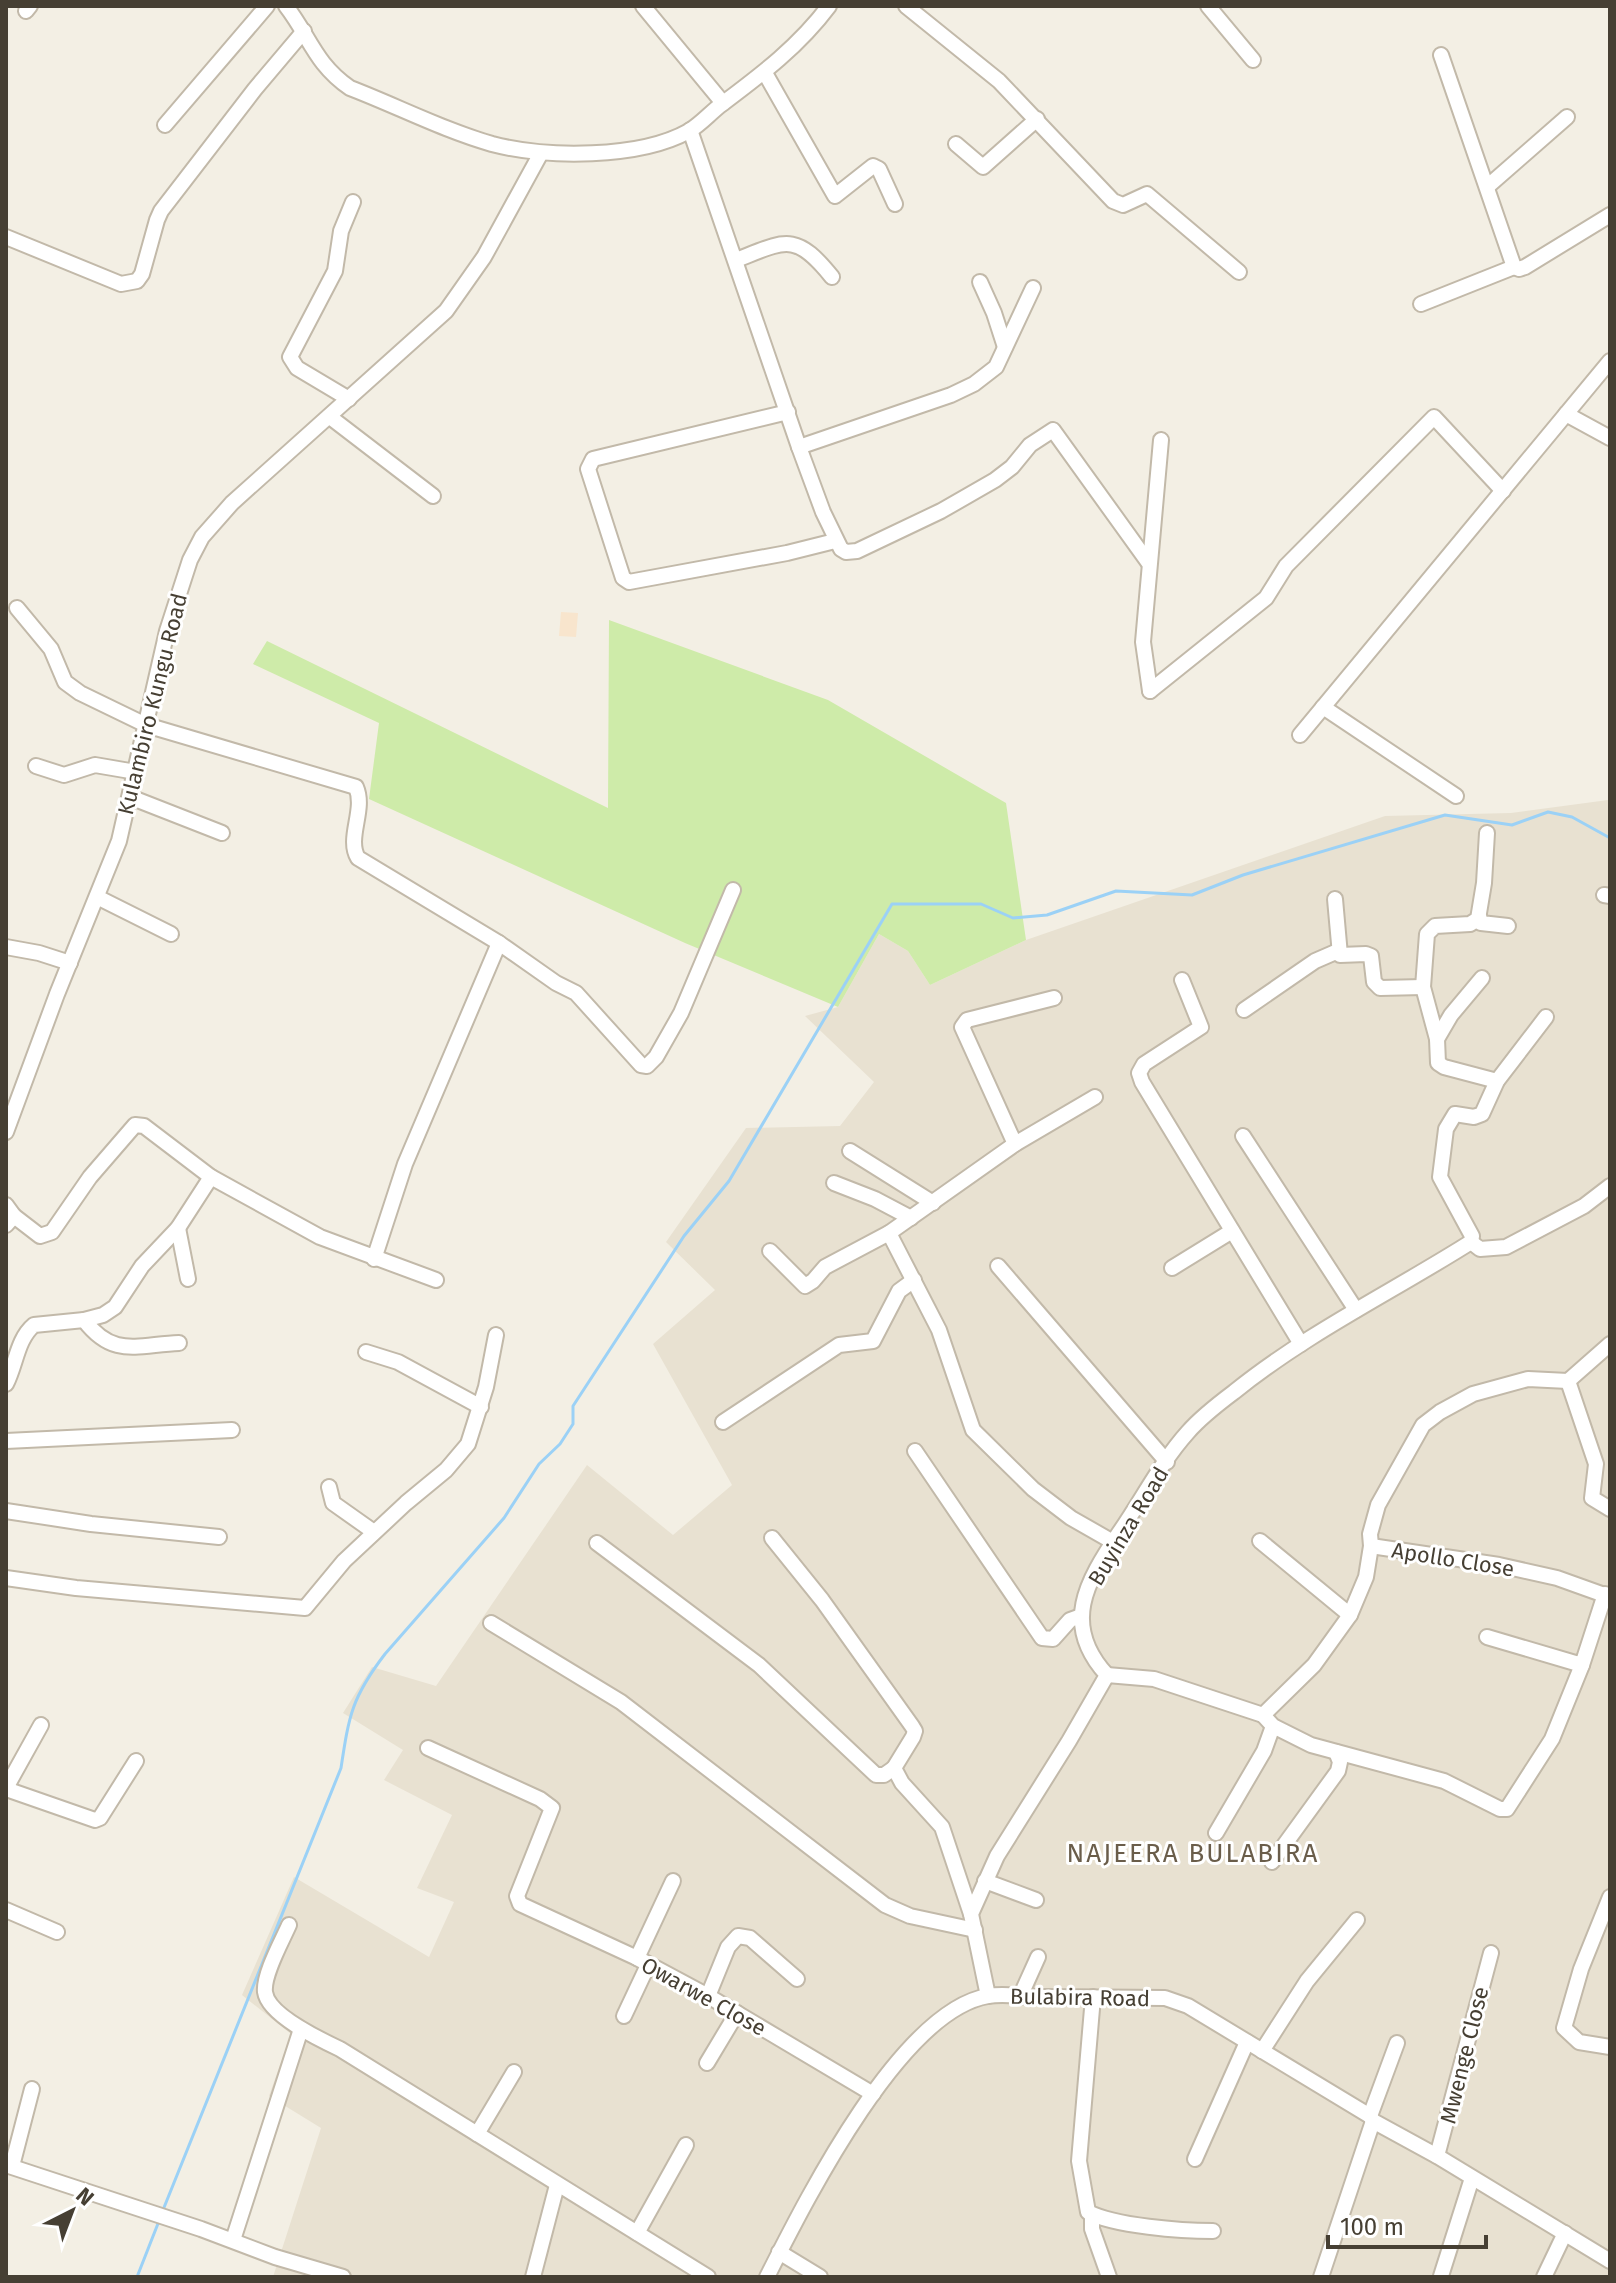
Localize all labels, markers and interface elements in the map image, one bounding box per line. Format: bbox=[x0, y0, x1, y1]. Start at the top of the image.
street label: Kulambiro Kungu Road bbox=[112, 590, 193, 818]
street label: Buyinza Road bbox=[1082, 1462, 1174, 1591]
street label: Apollo Close bbox=[1390, 1536, 1516, 1582]
district label: NAJEERA BULABIRA bbox=[1067, 1838, 1319, 1869]
street label: Owarwe Close bbox=[637, 1951, 771, 2042]
street label: Bulabira Road bbox=[1010, 1983, 1150, 2012]
street label: Mwenge Close bbox=[1434, 1984, 1495, 2126]
north arrow bbox=[32, 2171, 112, 2251]
text: N bbox=[71, 2182, 100, 2211]
scale bar bbox=[1328, 2199, 1486, 2249]
text: 100 m bbox=[1340, 2213, 1404, 2241]

